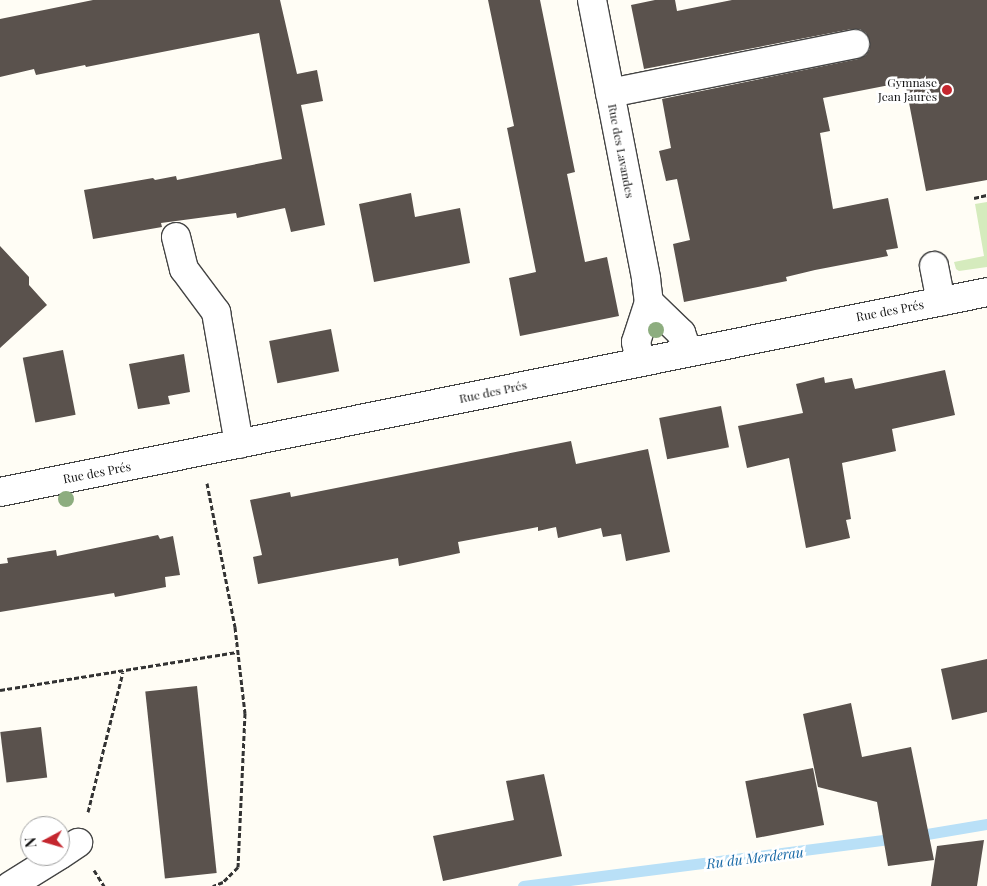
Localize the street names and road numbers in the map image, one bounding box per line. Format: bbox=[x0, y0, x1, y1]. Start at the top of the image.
street label: Rue des Lavandes bbox=[605, 103, 637, 199]
street label: Rue des Prés bbox=[855, 297, 925, 325]
street label: Rue des Prés bbox=[458, 378, 528, 406]
street label: Rue des Prés bbox=[62, 459, 132, 487]

